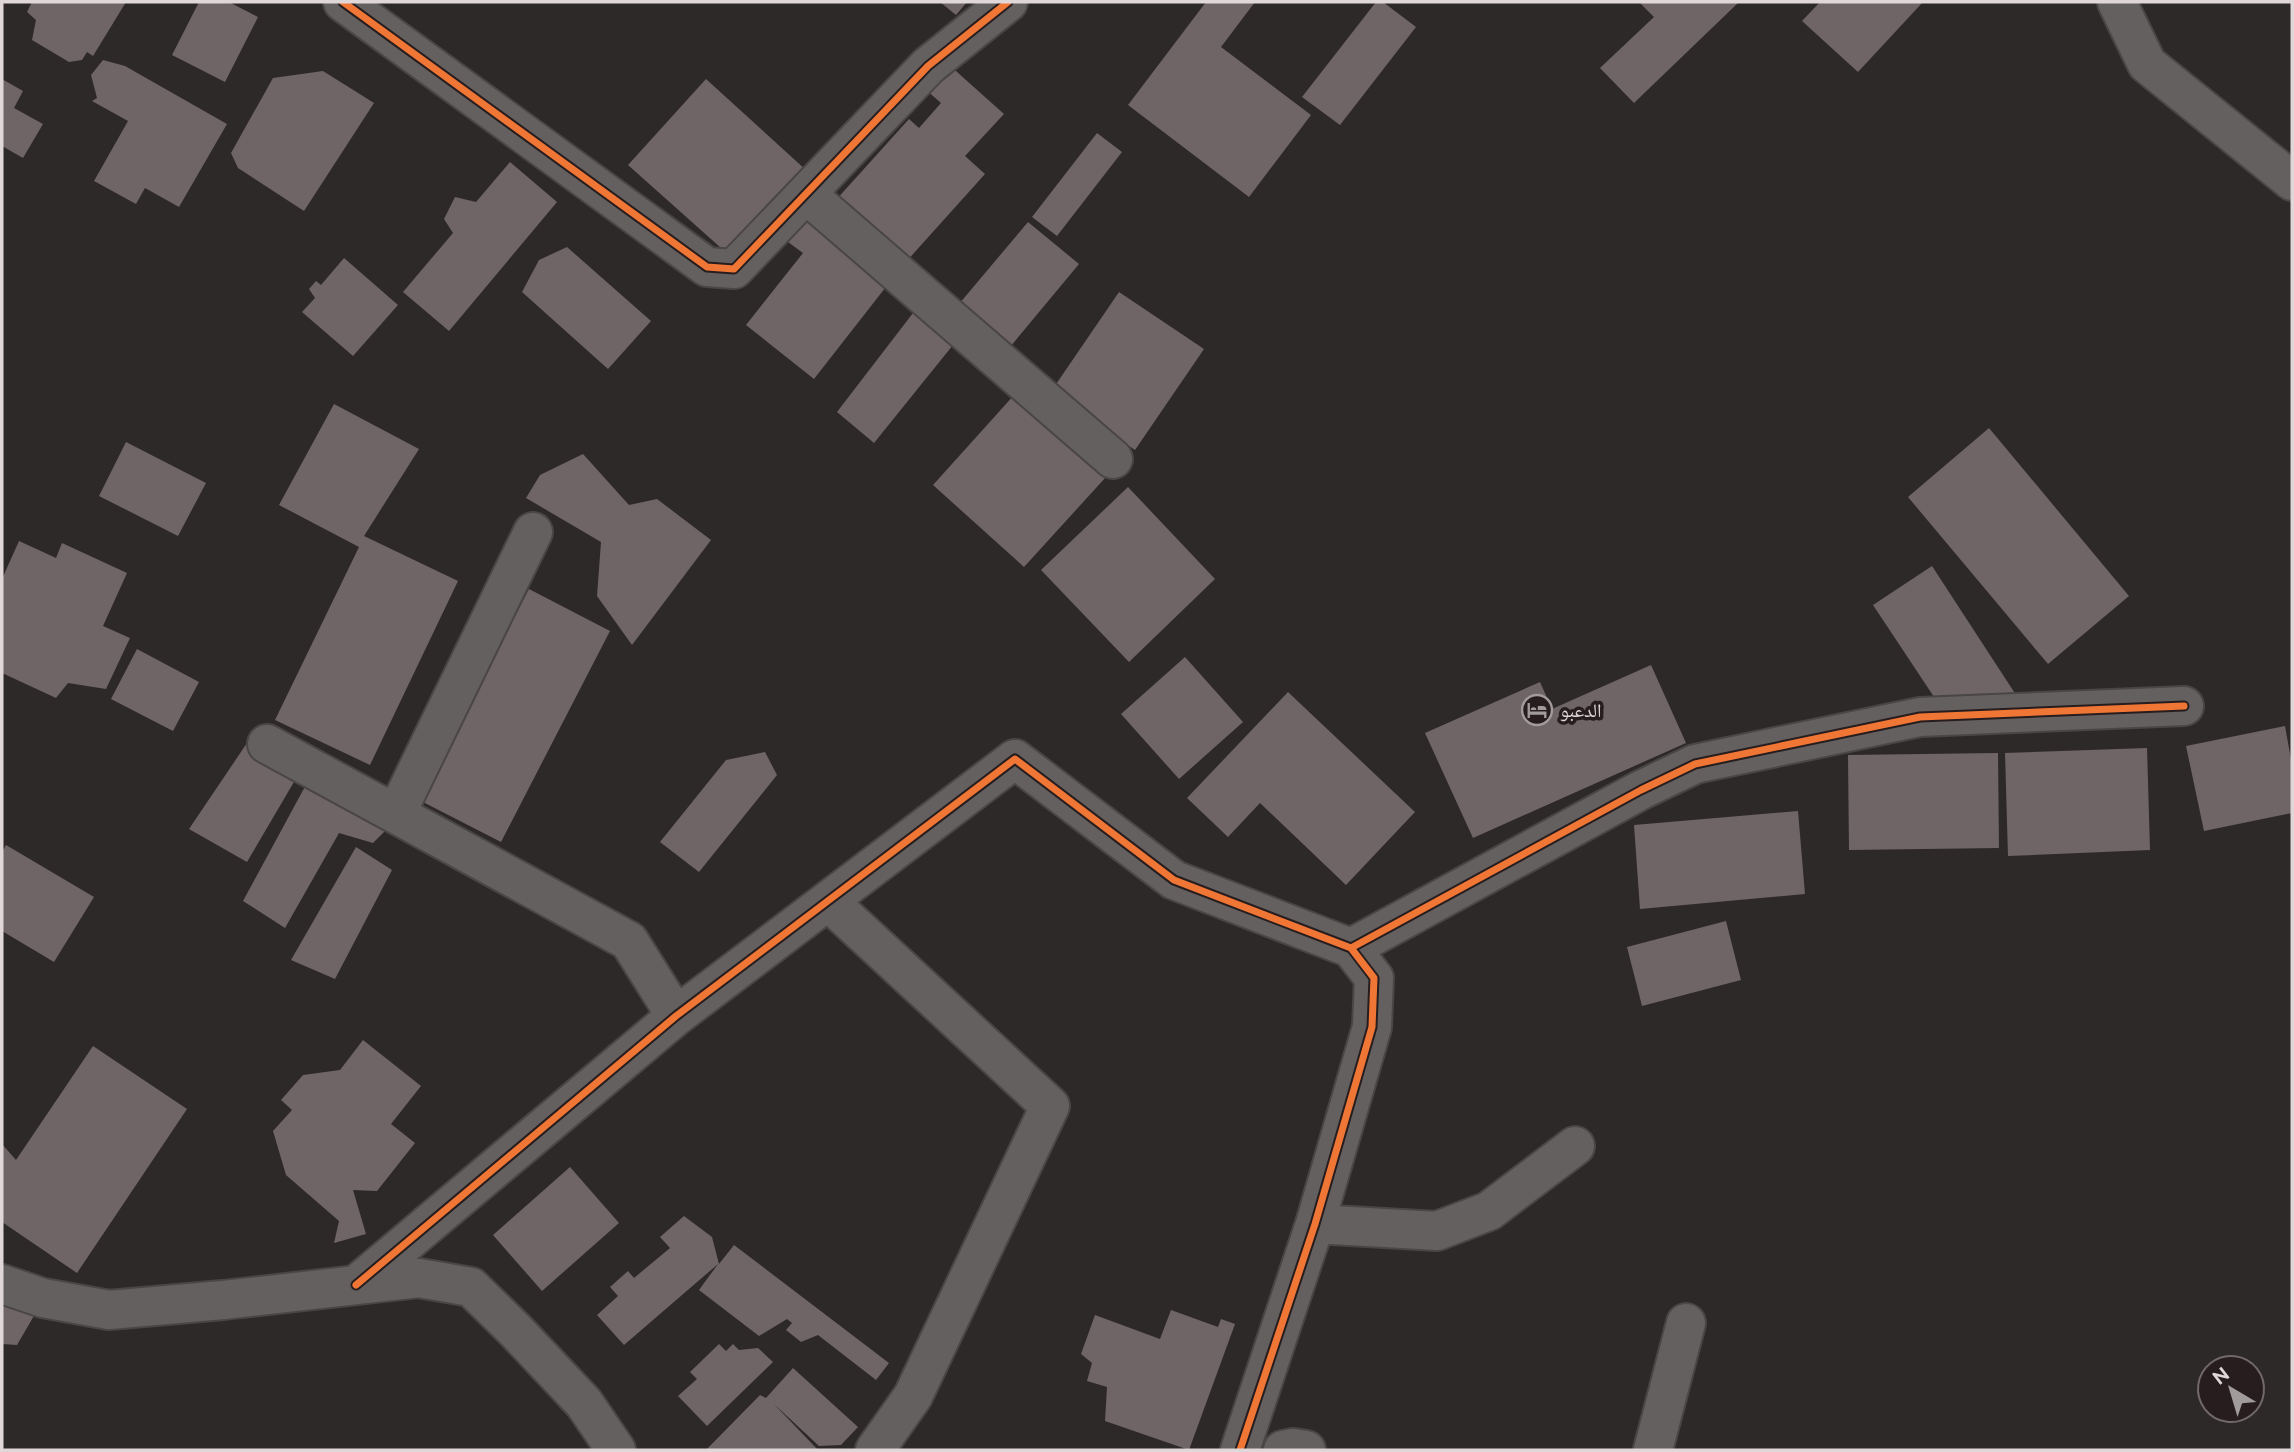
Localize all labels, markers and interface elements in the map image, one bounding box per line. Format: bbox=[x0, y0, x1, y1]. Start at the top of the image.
hotel icon: الدعبو bbox=[1520, 693, 1554, 727]
place label: الدعبو bbox=[1560, 699, 1602, 722]
north arrow bbox=[2196, 1354, 2266, 1424]
text: N bbox=[2208, 1362, 2233, 1389]

